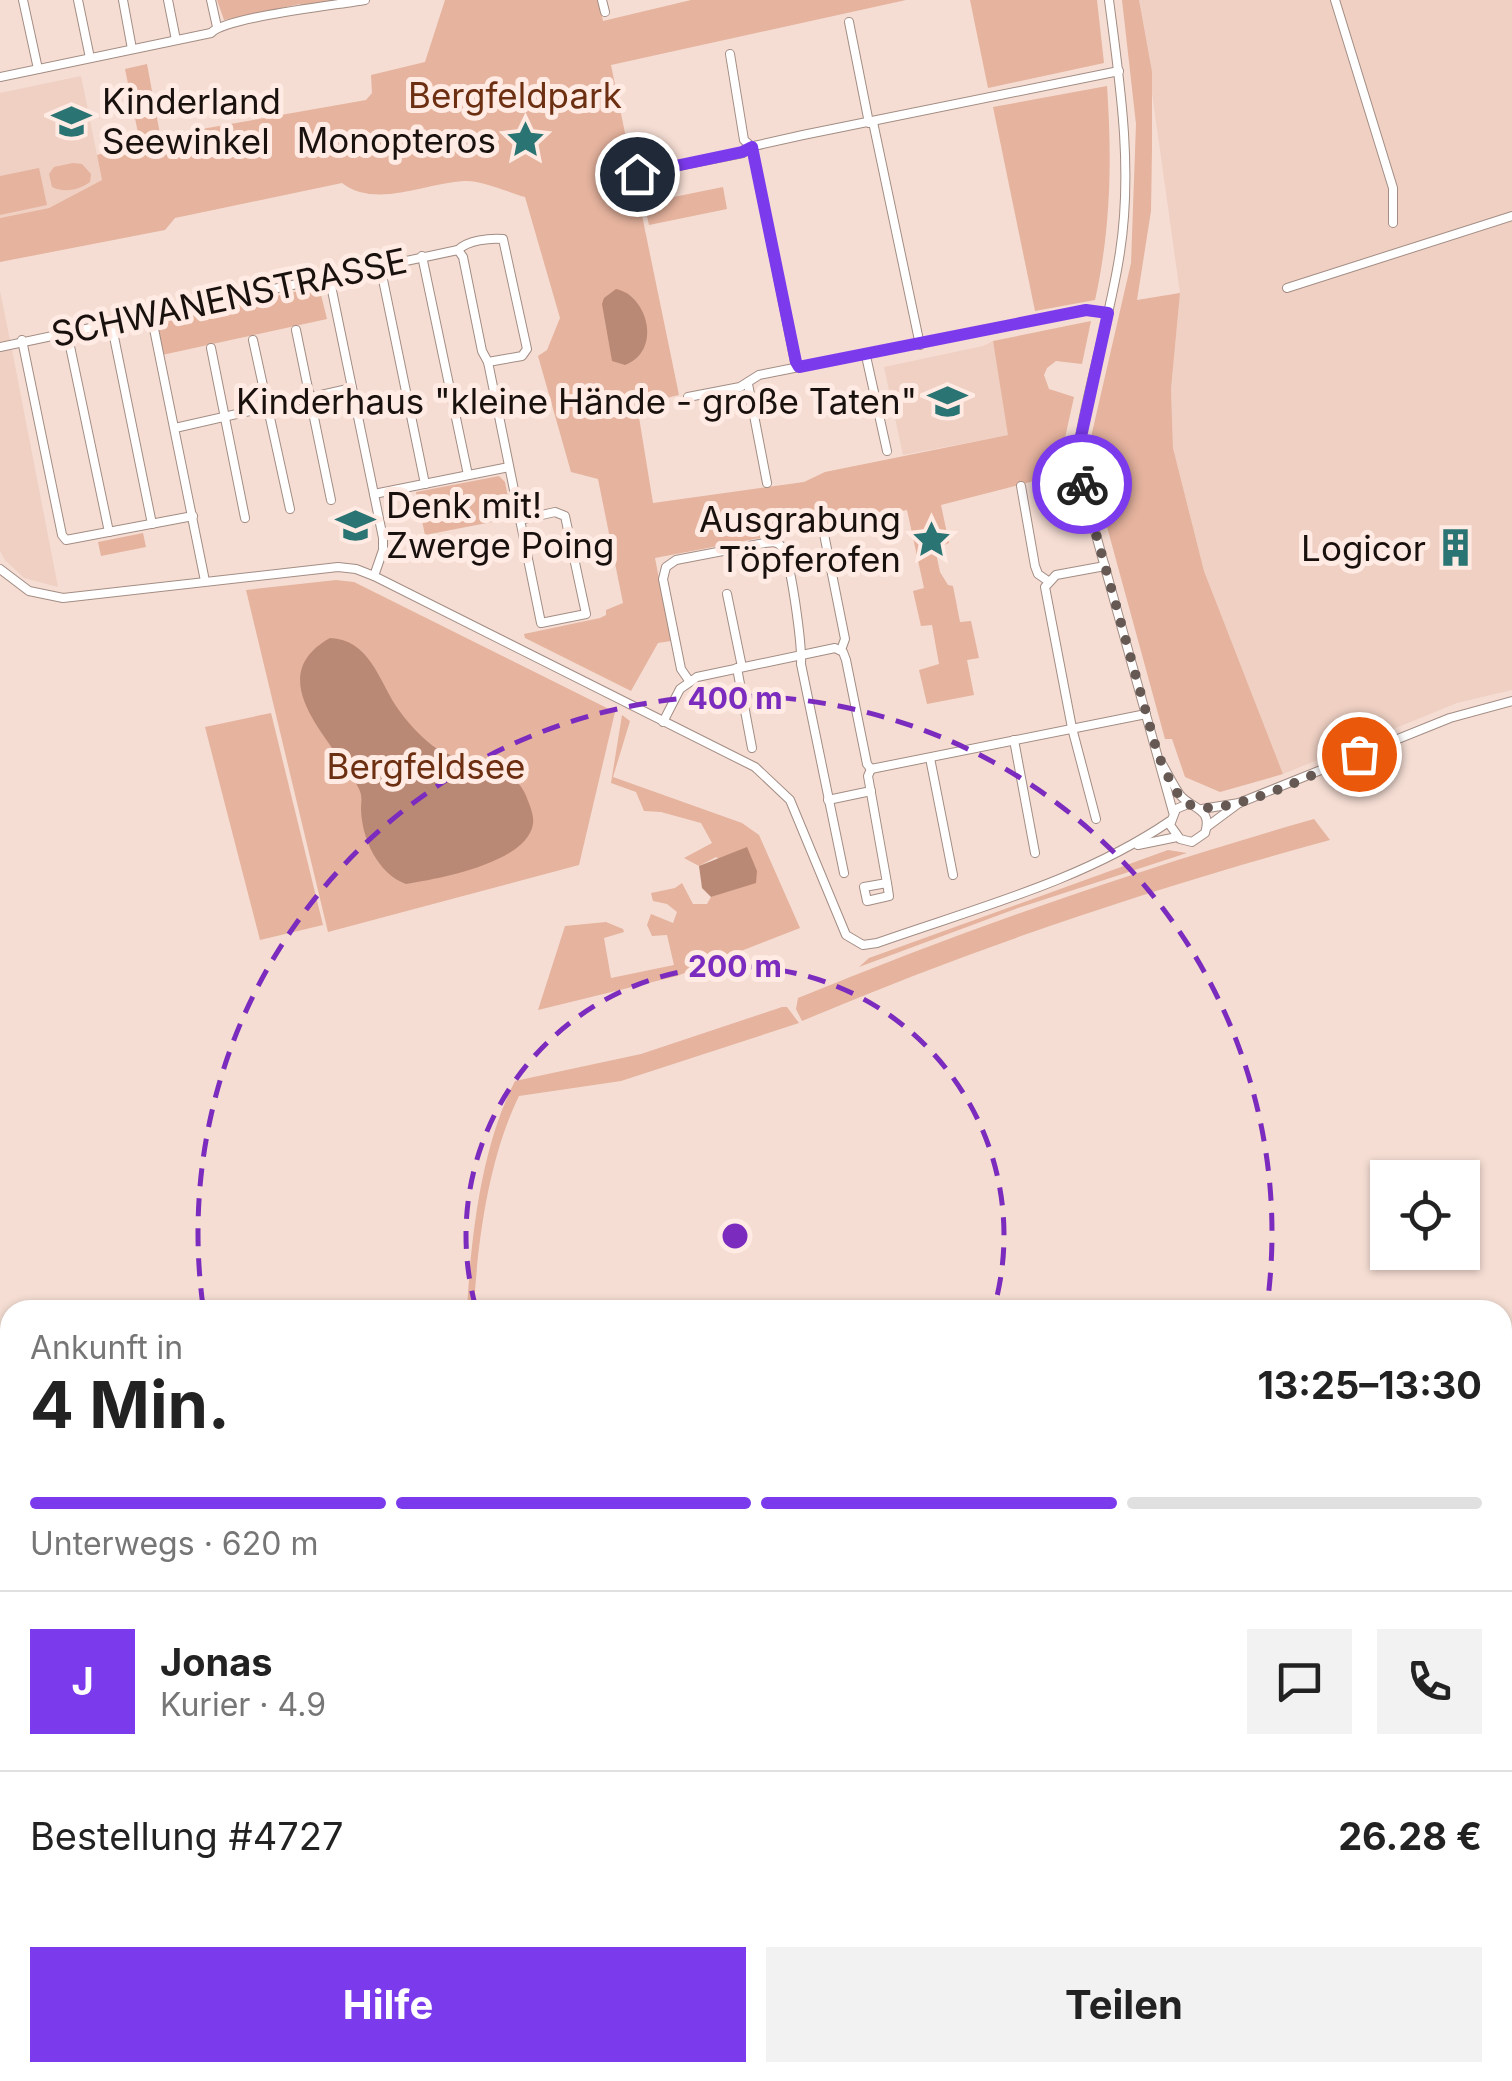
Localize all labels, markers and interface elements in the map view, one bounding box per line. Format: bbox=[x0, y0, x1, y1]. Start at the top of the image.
park label: Bergfeldpark bbox=[408, 74, 622, 116]
place label: Kinderland Seewinkel bbox=[102, 80, 281, 162]
school or university icon: Kinderland Seewinkel bbox=[51, 100, 93, 142]
place label: Monopteros bbox=[297, 119, 496, 161]
place icon: Monopteros bbox=[505, 119, 547, 161]
pin bbox=[595, 132, 680, 217]
icon: home bbox=[610, 147, 665, 202]
street label: SCHWANENSTRASSE bbox=[48, 239, 410, 355]
place label: Kinderhaus "kleine Hände - große Taten" bbox=[236, 380, 917, 422]
school or university icon: Kinderhaus "kleine Hände - große Taten" bbox=[926, 380, 968, 422]
courier bbox=[1032, 434, 1132, 534]
icon: bike bbox=[1055, 457, 1110, 512]
place label: Denk mit! Zwerge Poing bbox=[386, 484, 615, 566]
place label: Ausgrabung Töpferofen bbox=[699, 498, 901, 580]
school or university icon: Denk mit! Zwerge Poing bbox=[335, 504, 377, 546]
place icon: Ausgrabung Töpferofen bbox=[910, 518, 952, 560]
place label: Logicor bbox=[1301, 527, 1426, 569]
building icon: Logicor bbox=[1435, 527, 1477, 569]
text: 400 m bbox=[687, 680, 783, 716]
pin bbox=[1317, 712, 1402, 797]
icon: bag bbox=[1332, 727, 1387, 782]
park label: Bergfeldsee bbox=[327, 745, 525, 787]
text: 200 m bbox=[688, 948, 782, 984]
map controls bbox=[1370, 1160, 1480, 1270]
button: locate bbox=[1370, 1160, 1480, 1270]
centre of rings bbox=[717, 1218, 753, 1254]
text: Ankunft in bbox=[30, 1328, 183, 1367]
text: 13:25–13:30 bbox=[1257, 1362, 1482, 1408]
text: 4 Min. bbox=[30, 1365, 230, 1444]
text: Unterwegs · 620 m bbox=[30, 1524, 318, 1563]
button: chat bbox=[1247, 1629, 1352, 1734]
button: phone bbox=[1377, 1629, 1482, 1734]
text: Jonas bbox=[160, 1639, 273, 1685]
text: J bbox=[71, 1658, 94, 1704]
text: Kurier · 4.9 bbox=[160, 1685, 326, 1724]
text: Bestellung #4727 bbox=[30, 1813, 343, 1859]
text: 26.28 € bbox=[1338, 1813, 1482, 1859]
button: Hilfe bbox=[30, 1947, 746, 2062]
button: Teilen bbox=[766, 1947, 1482, 2062]

